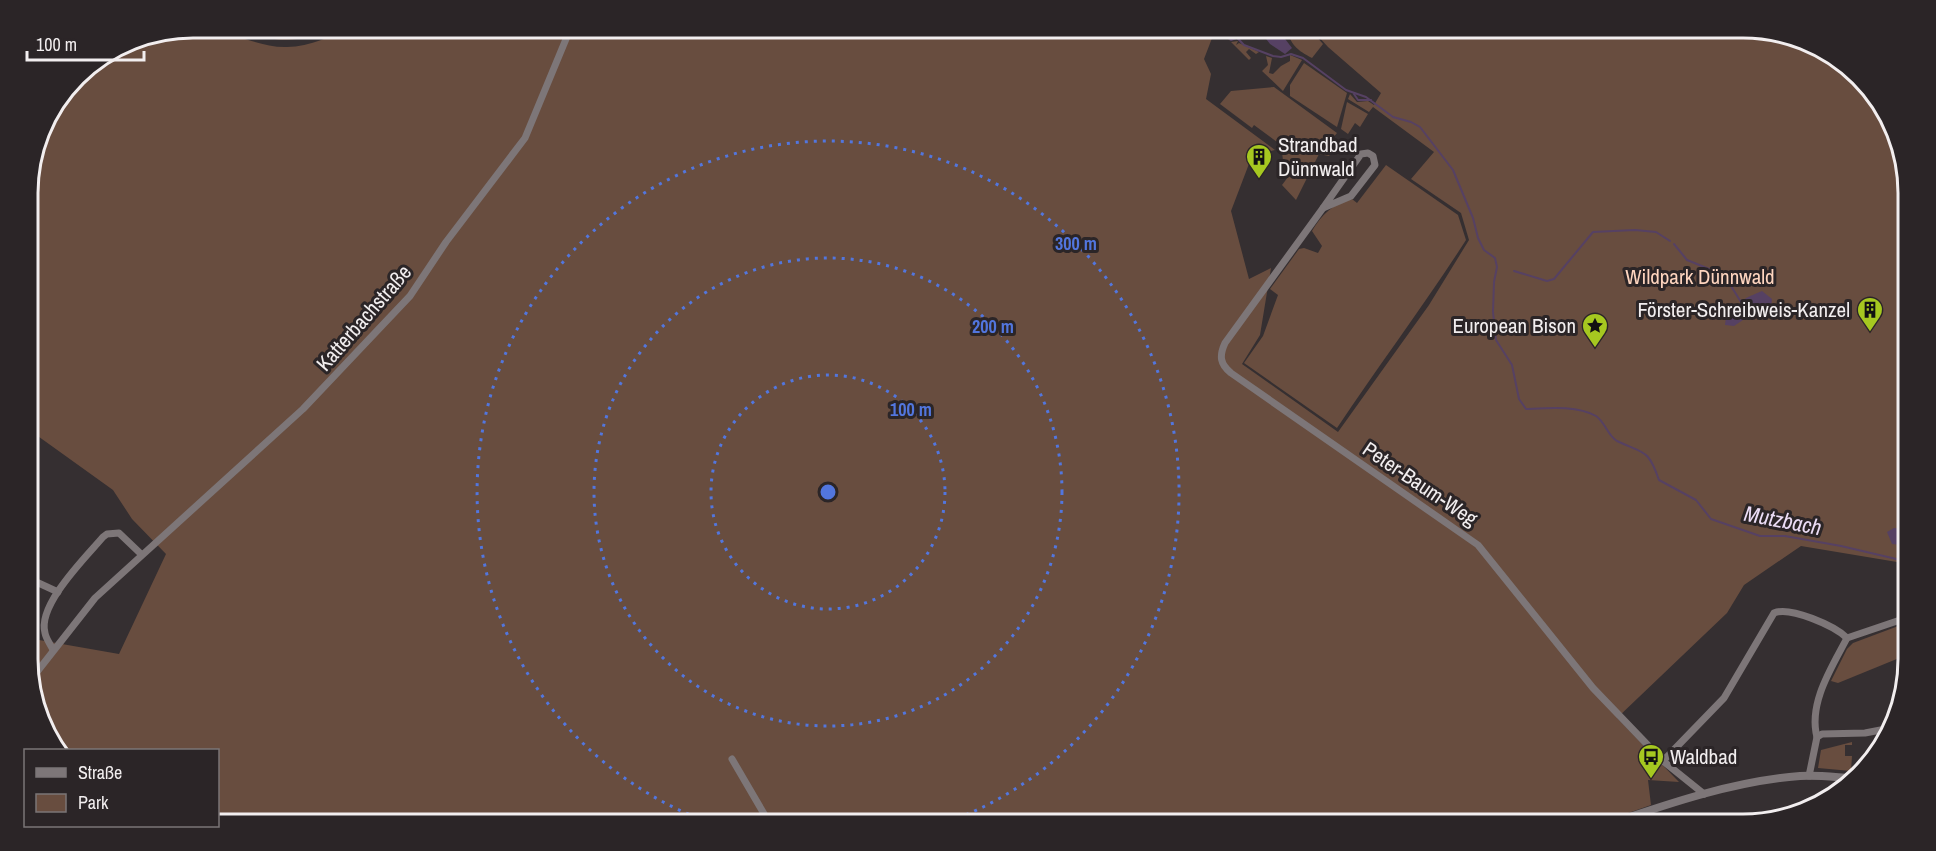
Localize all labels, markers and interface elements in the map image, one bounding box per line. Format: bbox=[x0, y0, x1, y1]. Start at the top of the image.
scale bar bbox=[27, 24, 144, 62]
text: 100 m bbox=[36, 32, 77, 57]
place label: Strandbad Dünnwald bbox=[1278, 130, 1357, 183]
building icon: Strandbad Dünnwald bbox=[1244, 142, 1274, 180]
text: 300 m bbox=[1055, 231, 1097, 256]
street label: Katterbachstraße bbox=[309, 258, 418, 377]
park label: Wildpark Dünnwald bbox=[1625, 262, 1775, 291]
place label: Förster-Schreibweis-Kanzel bbox=[1637, 295, 1850, 324]
building icon: Förster-Schreibweis-Kanzel bbox=[1855, 295, 1885, 333]
place label: European Bison bbox=[1452, 311, 1576, 340]
place icon: European Bison bbox=[1580, 311, 1610, 349]
text: 200 m bbox=[972, 314, 1014, 339]
text: 100 m bbox=[890, 397, 932, 422]
street label: Peter-Baum-Weg bbox=[1357, 434, 1484, 533]
centre of rings bbox=[818, 482, 838, 502]
water label: Mutzbach bbox=[1742, 498, 1824, 542]
bus stop icon: Waldbad bbox=[1636, 742, 1666, 780]
place label: Waldbad bbox=[1670, 742, 1737, 771]
legend bbox=[24, 749, 219, 827]
text: Straße bbox=[78, 760, 122, 785]
text: Park bbox=[78, 790, 109, 815]

